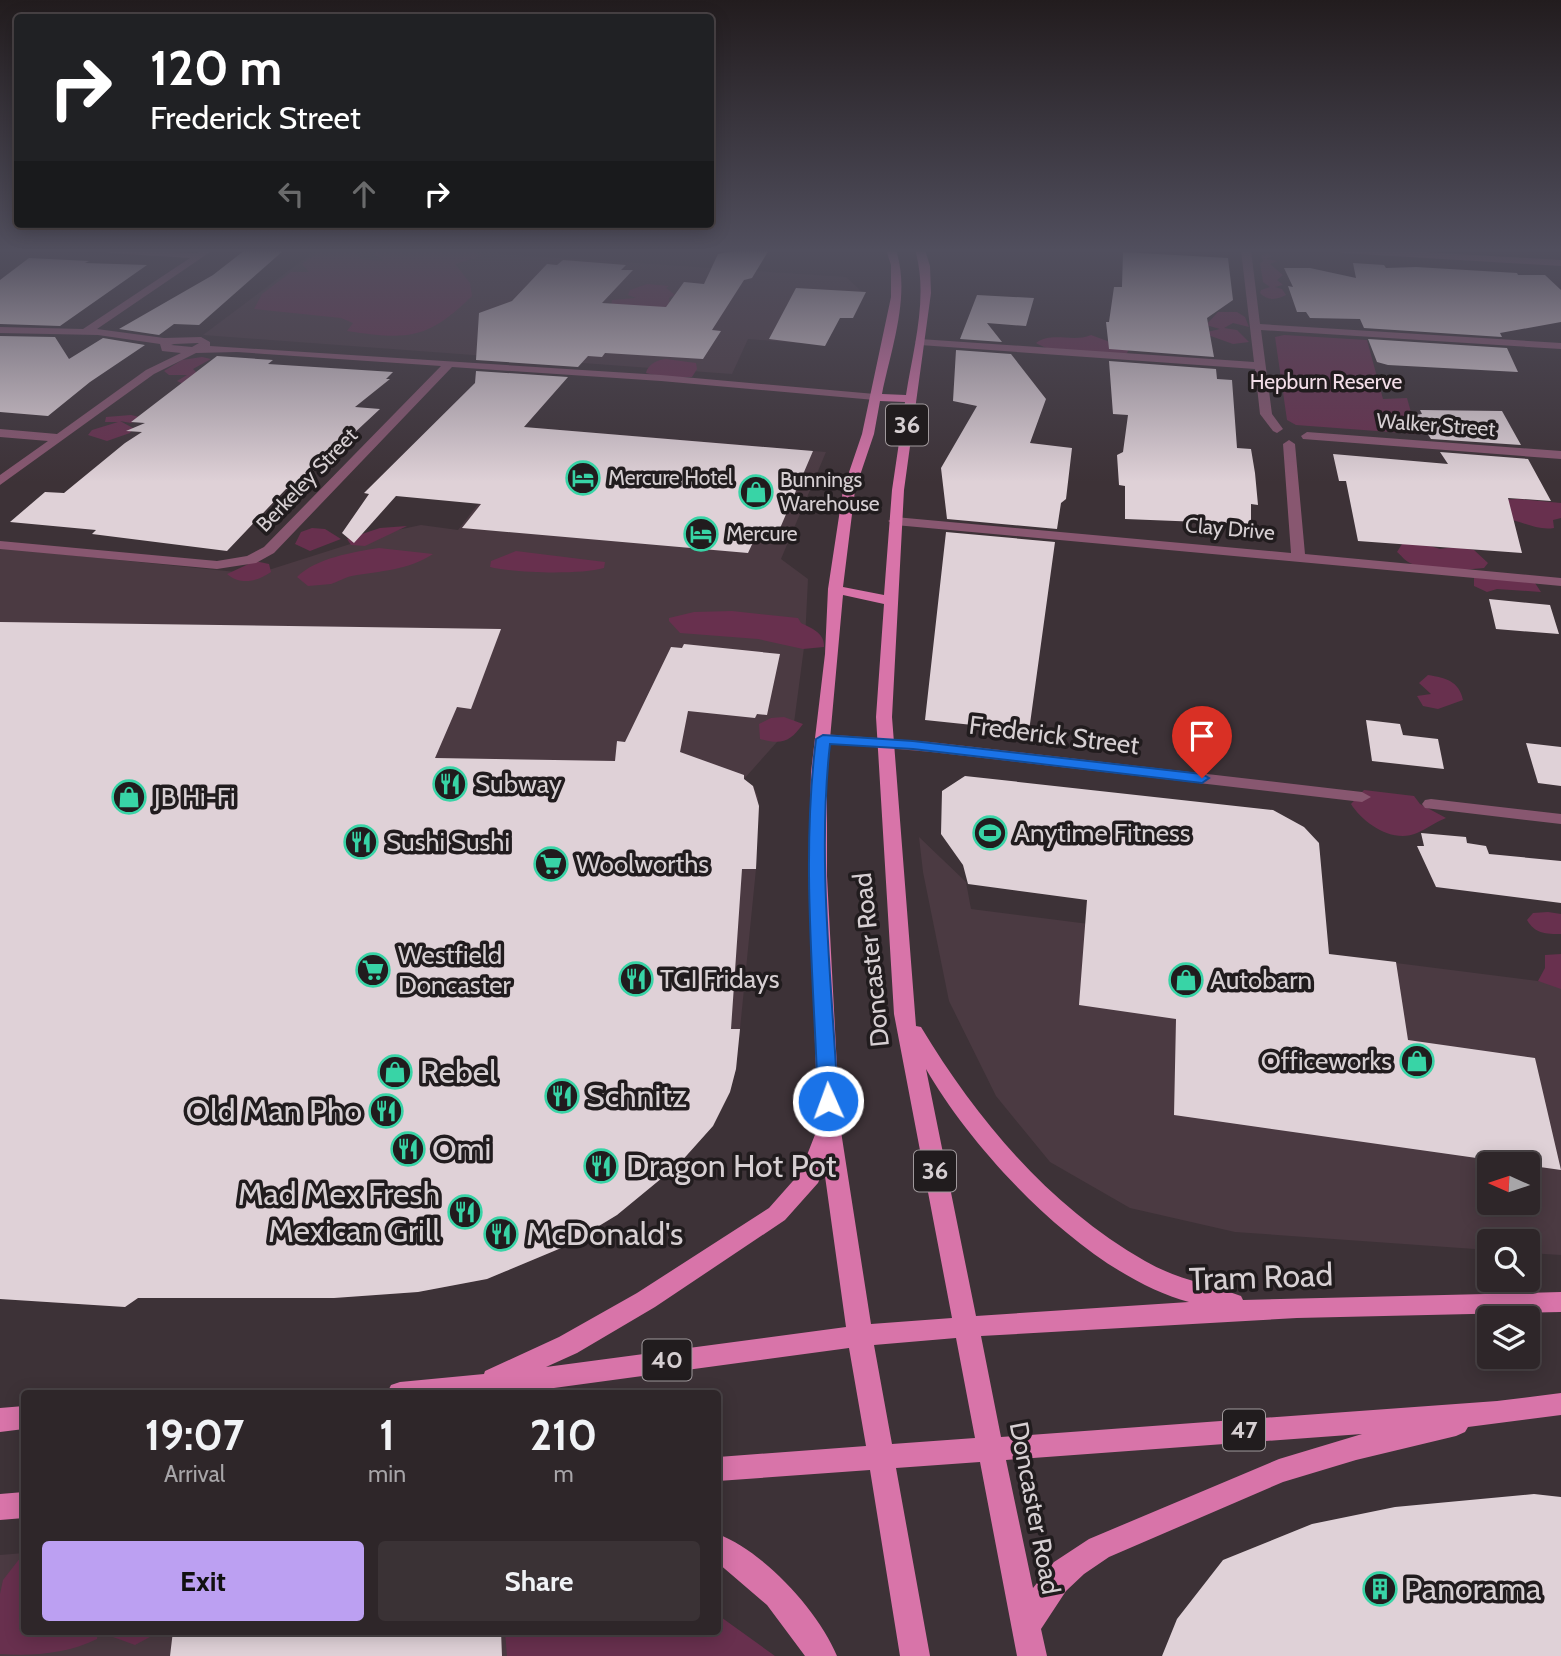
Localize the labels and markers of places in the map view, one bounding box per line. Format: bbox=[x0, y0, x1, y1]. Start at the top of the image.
hotel icon: Mercure Hotel bbox=[564, 459, 602, 497]
place label: Mercure Hotel bbox=[608, 465, 733, 490]
place label: Bunnings Warehouse bbox=[780, 467, 880, 516]
shop icon: Bunnings Warehouse bbox=[737, 473, 775, 511]
hotel icon: Mercure bbox=[682, 515, 720, 553]
place label: Mercure bbox=[726, 521, 798, 546]
pin bbox=[1172, 706, 1232, 778]
restaurant icon: Subway bbox=[431, 765, 469, 803]
place label: Subway bbox=[475, 768, 562, 800]
shop icon: JB Hi-Fi bbox=[110, 778, 148, 816]
place label: JB Hi-Fi bbox=[153, 781, 236, 813]
sports icon: Anytime Fitness bbox=[971, 814, 1009, 852]
place label: Anytime Fitness bbox=[1014, 817, 1191, 849]
restaurant icon: Sushi Sushi bbox=[342, 823, 380, 861]
place label: Sushi Sushi bbox=[386, 826, 510, 858]
supermarket icon: Woolworths bbox=[532, 845, 570, 883]
place label: Woolworths bbox=[576, 848, 709, 880]
place label: Westfield Doncaster bbox=[398, 939, 512, 1001]
supermarket icon: Westfield Doncaster bbox=[354, 951, 392, 989]
restaurant icon: TGI Fridays bbox=[617, 960, 655, 998]
shop icon: Autobarn bbox=[1167, 961, 1205, 999]
place label: TGI Fridays bbox=[660, 963, 780, 995]
place label: Autobarn bbox=[1210, 964, 1312, 996]
shop icon: Officeworks bbox=[1398, 1042, 1436, 1080]
place label: Officeworks bbox=[1261, 1045, 1392, 1077]
place label: Rebel bbox=[420, 1052, 497, 1091]
shop icon: Rebel bbox=[376, 1053, 414, 1091]
place label: Schnitz bbox=[586, 1076, 687, 1115]
restaurant icon: Schnitz bbox=[543, 1077, 581, 1115]
place label: Old Man Pho bbox=[186, 1091, 362, 1130]
restaurant icon: Old Man Pho bbox=[367, 1092, 405, 1130]
place label: Omi bbox=[432, 1129, 491, 1168]
restaurant icon: Omi bbox=[389, 1130, 427, 1168]
place label: Dragon Hot Pot bbox=[626, 1146, 837, 1185]
restaurant icon: Dragon Hot Pot bbox=[582, 1147, 620, 1185]
place label: Mad Mex Fresh Mexican Grill bbox=[238, 1174, 440, 1250]
restaurant icon: Mad Mex Fresh Mexican Grill bbox=[446, 1193, 484, 1231]
place label: McDonald's bbox=[526, 1214, 683, 1253]
restaurant icon: McDonald's bbox=[482, 1215, 520, 1253]
place label: Panorama bbox=[1404, 1569, 1542, 1608]
building icon: Panorama bbox=[1361, 1570, 1399, 1608]

